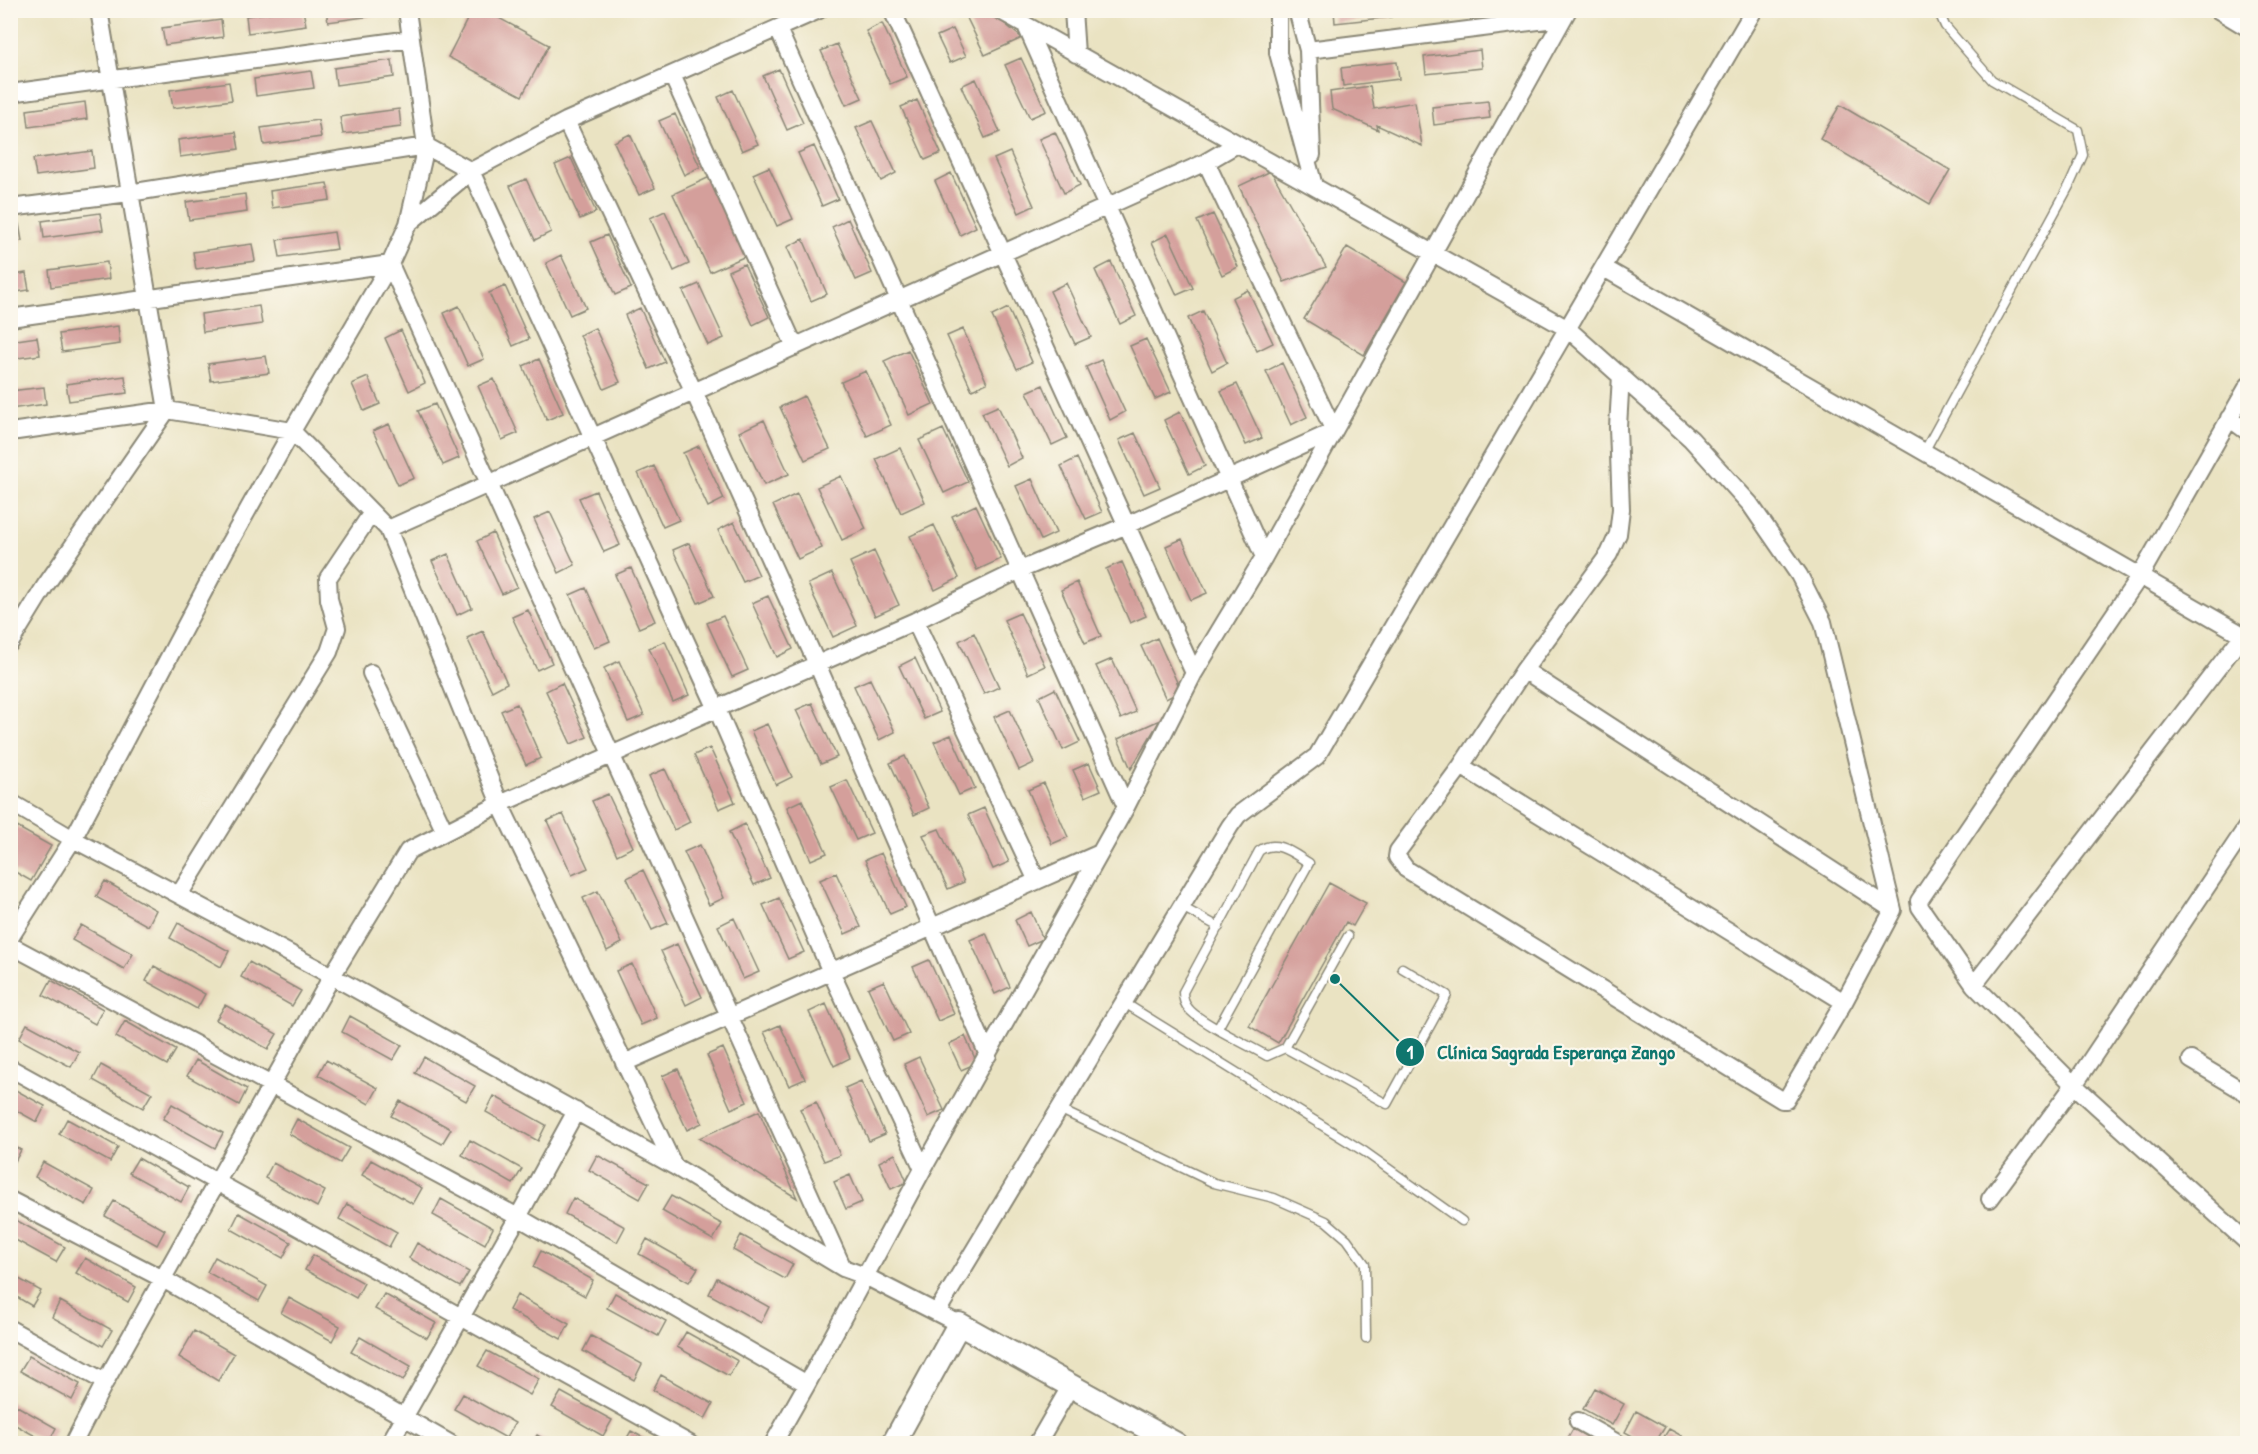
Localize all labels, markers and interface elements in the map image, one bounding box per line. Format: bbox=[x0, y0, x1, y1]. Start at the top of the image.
callout: Clínica Sagrada Esperança Zango bbox=[1395, 1033, 1687, 1071]
text: Clínica Sagrada Esperança Zango bbox=[1437, 1038, 1675, 1066]
text: 1 bbox=[1407, 1040, 1414, 1065]

